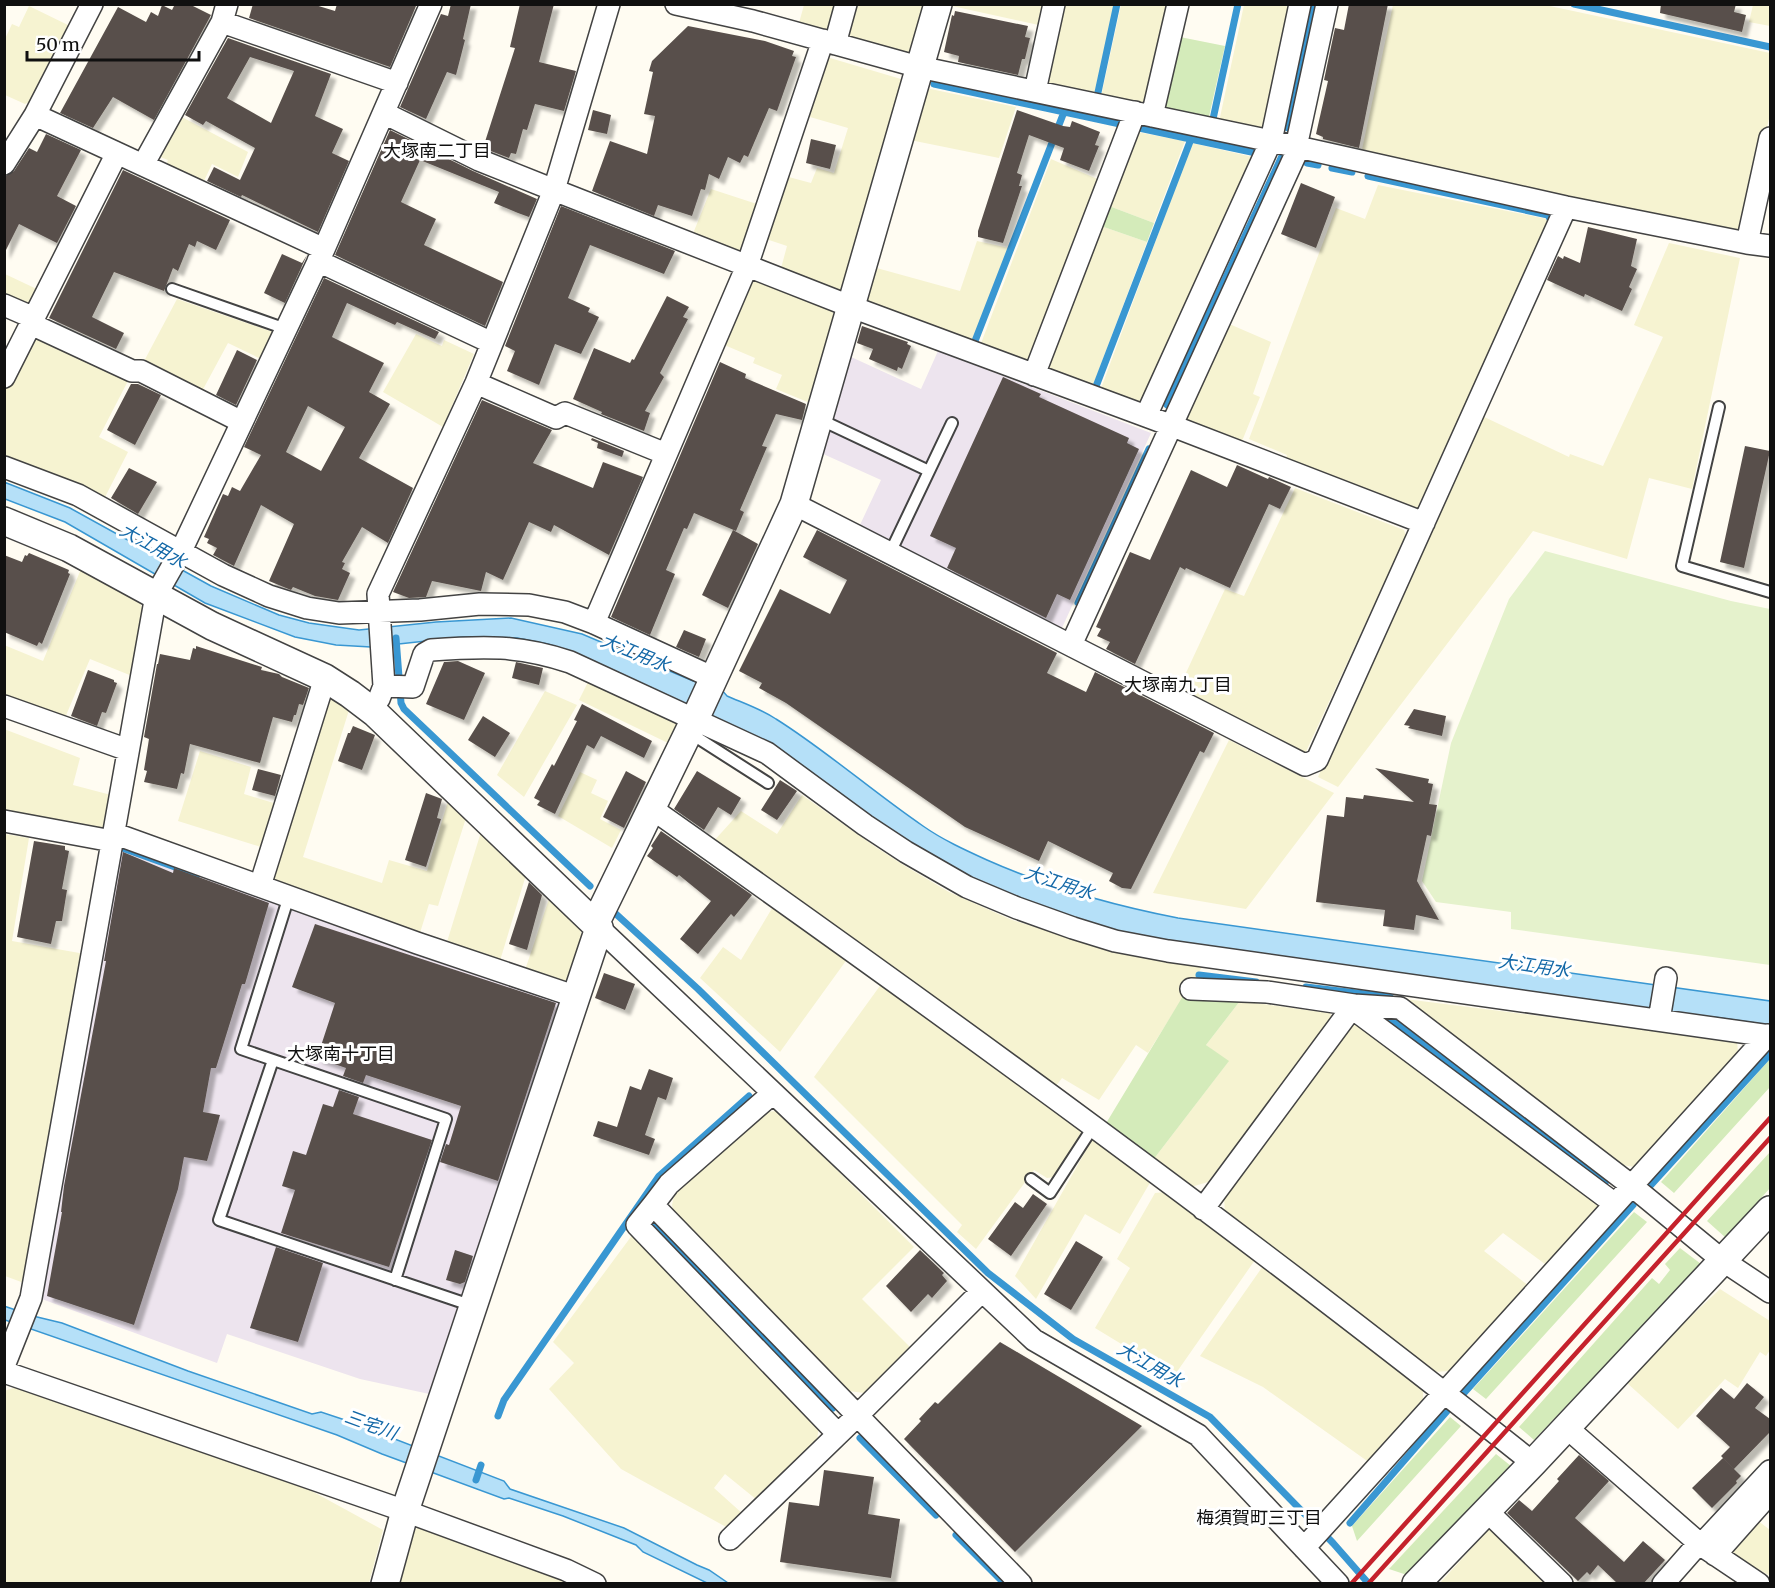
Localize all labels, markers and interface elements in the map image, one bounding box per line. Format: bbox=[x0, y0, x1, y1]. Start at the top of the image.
scale bar bbox=[27, 24, 200, 62]
text: 50 m bbox=[36, 33, 80, 56]
district label: 大塚南二丁目 bbox=[383, 139, 491, 162]
water label: 大江用水 bbox=[116, 518, 192, 574]
water label: 大江用水 bbox=[598, 628, 675, 677]
district label: 大塚南九丁目 bbox=[1124, 673, 1232, 696]
water label: 大江用水 bbox=[1021, 860, 1099, 905]
water label: 大江用水 bbox=[1497, 949, 1573, 982]
district label: 大塚南十丁目 bbox=[287, 1042, 395, 1065]
water label: 大江用水 bbox=[1113, 1337, 1189, 1394]
water label: 三宅川 bbox=[342, 1404, 402, 1445]
district label: 梅須賀町三丁目 bbox=[1196, 1506, 1322, 1529]

